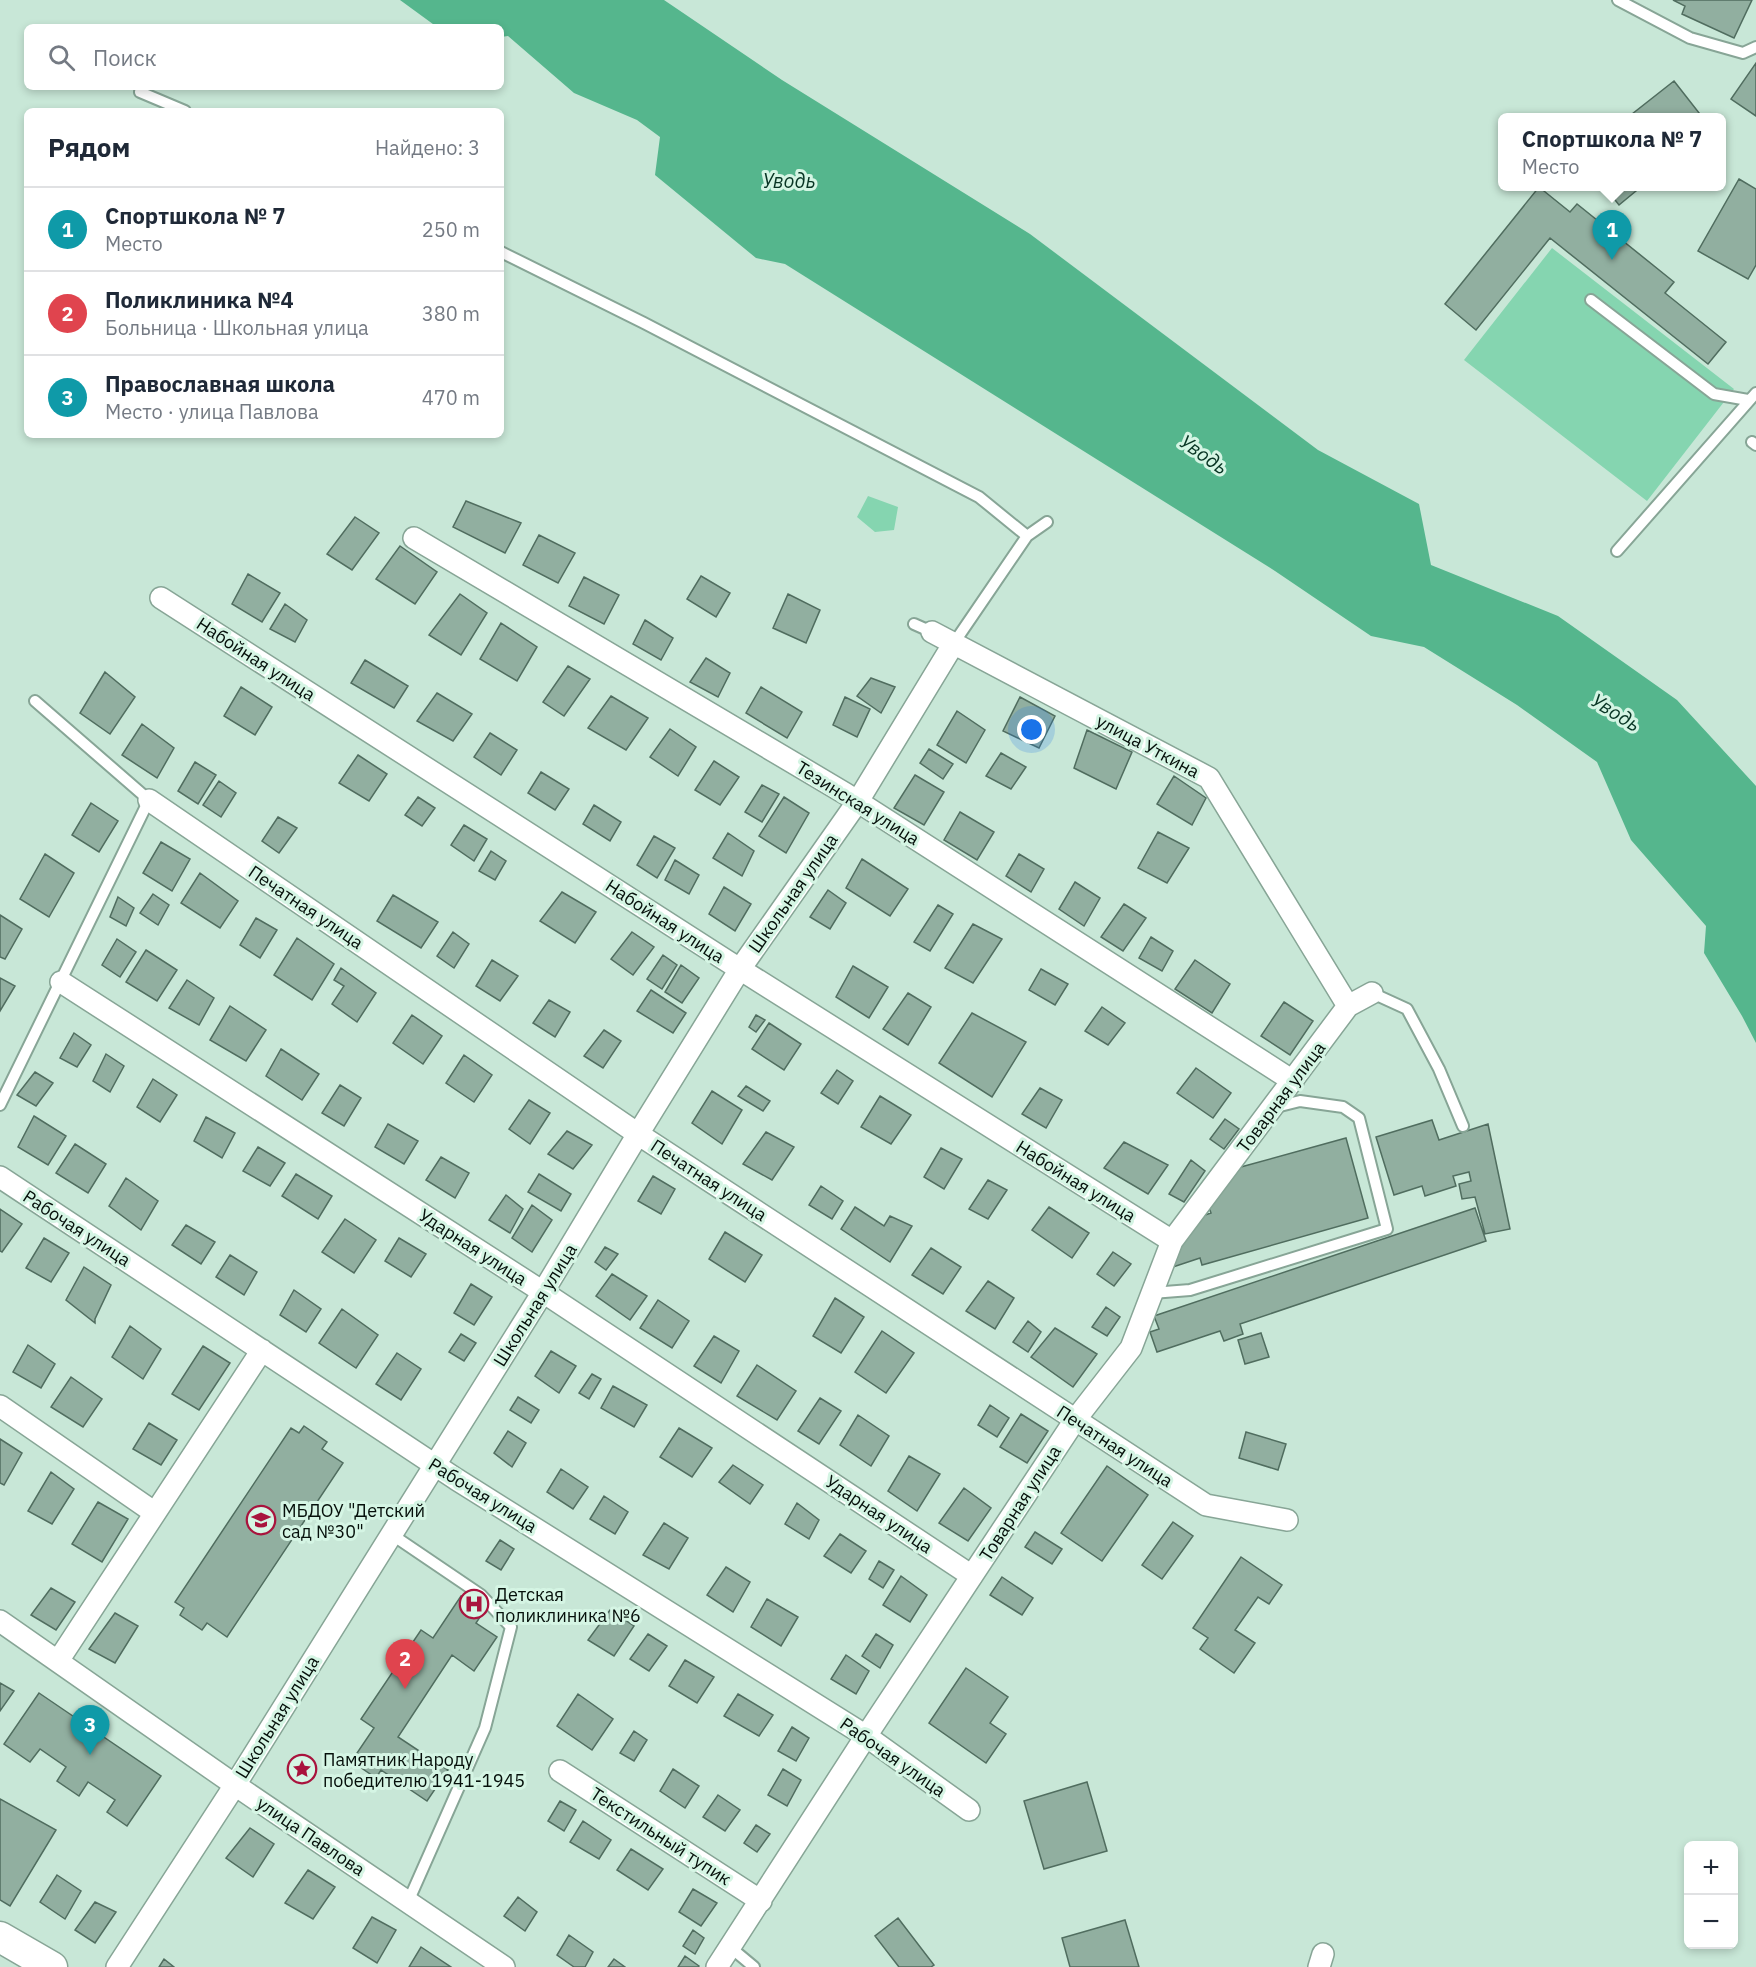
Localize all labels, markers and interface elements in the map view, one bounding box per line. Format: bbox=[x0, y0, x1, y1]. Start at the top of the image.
search box bbox=[24, 24, 504, 90]
icon: search bbox=[45, 41, 78, 74]
text: Поиск bbox=[93, 43, 157, 72]
popup bbox=[1498, 113, 1726, 191]
text: Спортшкола № 7 bbox=[1522, 124, 1702, 153]
text: Рядом bbox=[48, 130, 130, 164]
text: Найдено: 3 bbox=[375, 134, 480, 161]
text: Место bbox=[1522, 153, 1580, 180]
water label: Уводь bbox=[762, 167, 816, 194]
text: Спортшкола № 7 bbox=[105, 201, 285, 230]
pin: 1 bbox=[1592, 210, 1632, 260]
text: 1 bbox=[62, 216, 74, 243]
text: 250 m bbox=[422, 216, 480, 243]
text: Место bbox=[105, 230, 163, 257]
text: Поликлиника №4 bbox=[105, 285, 294, 314]
text: 2 bbox=[62, 300, 74, 327]
text: 380 m bbox=[422, 300, 480, 327]
text: Больница · Школьная улица bbox=[105, 314, 369, 341]
text: Православная школа bbox=[105, 369, 335, 398]
text: 3 bbox=[62, 384, 74, 411]
text: 470 m bbox=[422, 384, 480, 411]
text: Место · улица Павлова bbox=[105, 398, 319, 425]
water label: Уводь bbox=[1174, 428, 1234, 480]
street label: Набойная улица bbox=[192, 612, 320, 706]
water label: Уводь bbox=[1586, 686, 1646, 738]
street label: улица Уткина bbox=[1092, 709, 1204, 783]
your location bbox=[1017, 715, 1046, 744]
street label: Тезинская улица bbox=[792, 756, 924, 850]
street label: Школьная улица bbox=[743, 829, 843, 957]
street label: Печатная улица bbox=[244, 860, 368, 954]
street label: Набойная улица bbox=[601, 874, 729, 968]
street label: Товарная улица bbox=[1232, 1037, 1330, 1157]
street label: Печатная улица bbox=[647, 1134, 772, 1226]
street label: Набойная улица bbox=[1012, 1135, 1141, 1227]
street label: Рабочая улица bbox=[19, 1185, 135, 1272]
street label: Ударная улица bbox=[415, 1204, 532, 1291]
street label: Школьная улица bbox=[488, 1239, 582, 1371]
street label: Печатная улица bbox=[1053, 1400, 1178, 1492]
street label: Товарная улица bbox=[974, 1441, 1066, 1565]
street label: Рабочая улица bbox=[424, 1452, 542, 1538]
street label: Ударная улица bbox=[821, 1470, 937, 1558]
place label: МБДОУ "Детский сад №30" bbox=[282, 1499, 425, 1543]
school or university icon: МБДОУ "Детский сад №30" bbox=[245, 1504, 277, 1536]
place label: Детская поликлиника №6 bbox=[495, 1583, 641, 1627]
hospital icon: Детская поликлиника №6 bbox=[458, 1588, 490, 1620]
pin: 2 bbox=[386, 1640, 424, 1689]
street label: Школьная улица bbox=[230, 1651, 324, 1783]
pin: 3 bbox=[70, 1706, 110, 1755]
street label: Рабочая улица bbox=[836, 1712, 951, 1802]
place label: Памятник Народу победителю 1941-1945 bbox=[323, 1748, 525, 1792]
place icon: Памятник Народу победителю 1941-1945 bbox=[286, 1753, 318, 1785]
street label: Текстильный тупик bbox=[586, 1782, 736, 1890]
street label: улица Павлова bbox=[252, 1791, 370, 1881]
map controls bbox=[1684, 1841, 1738, 1949]
button: + bbox=[1684, 1841, 1738, 1895]
button: − bbox=[1684, 1895, 1738, 1949]

